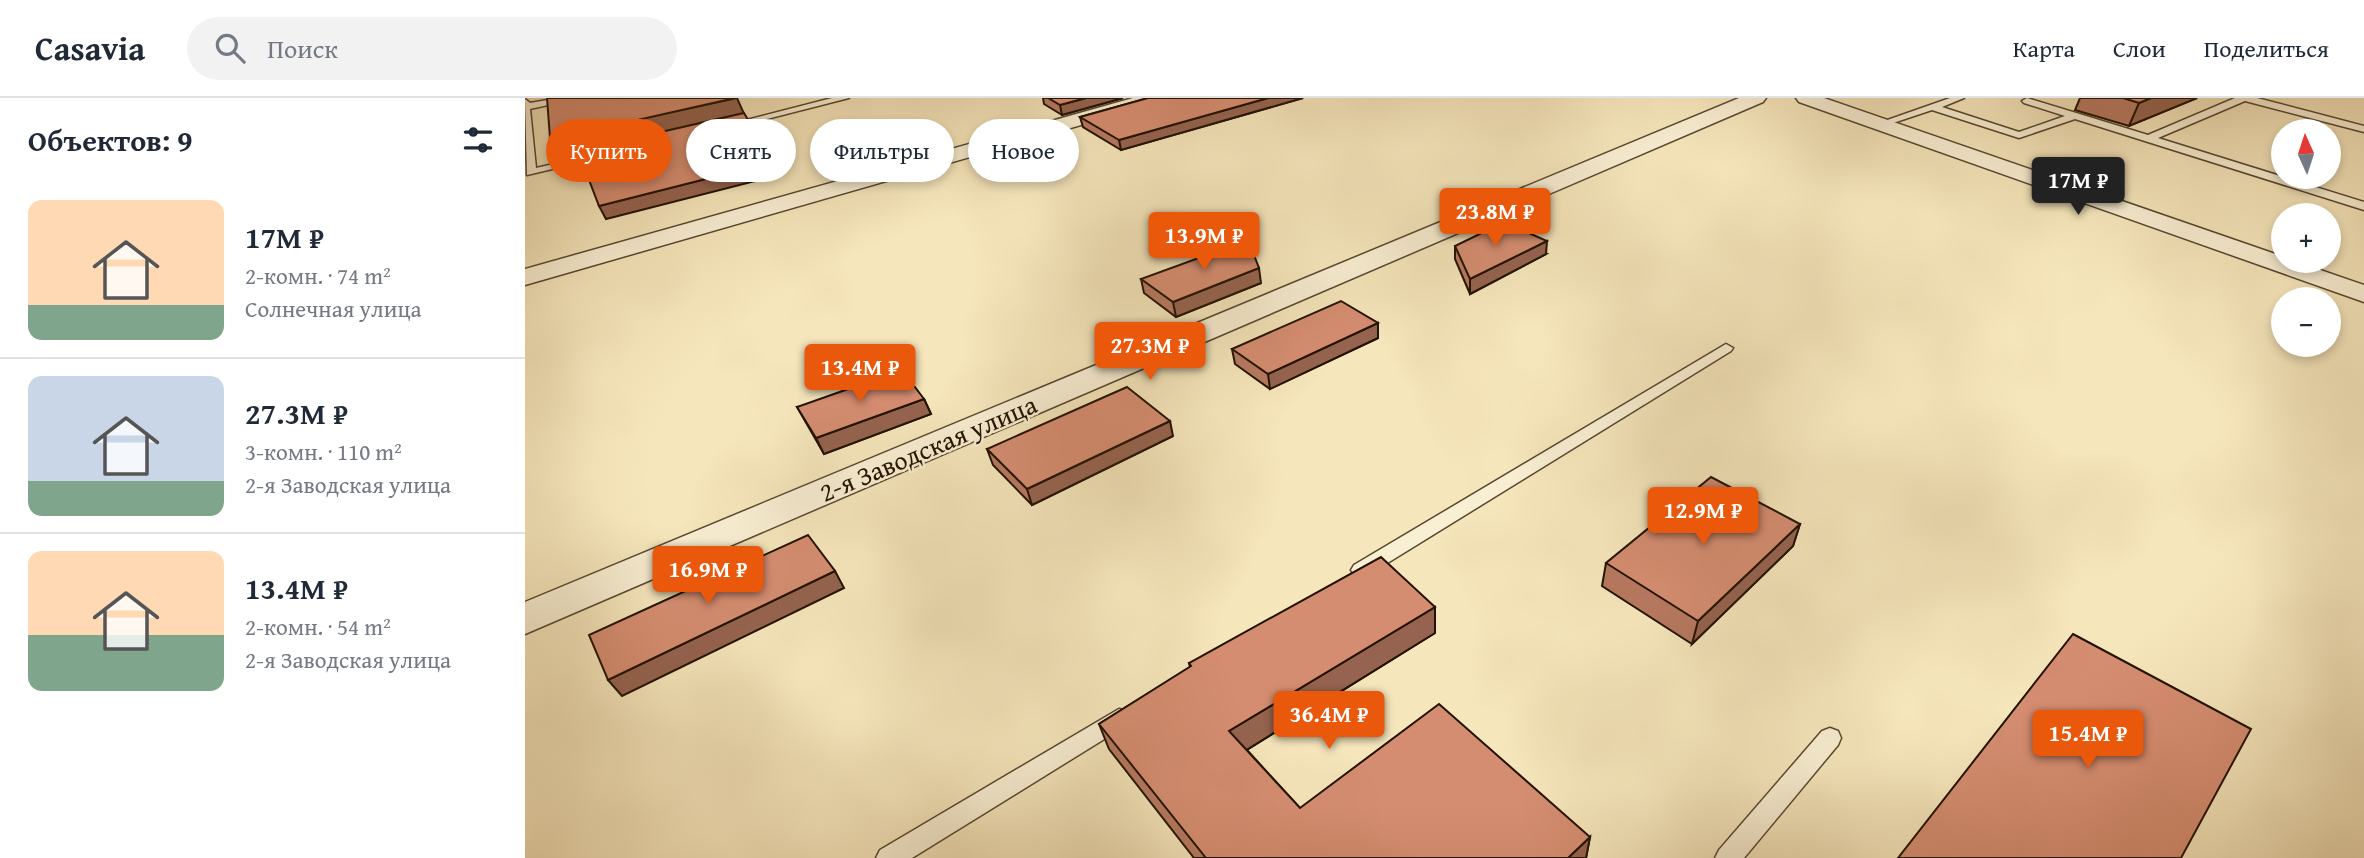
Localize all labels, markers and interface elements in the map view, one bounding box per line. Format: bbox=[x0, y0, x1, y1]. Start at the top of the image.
search box bbox=[187, 17, 677, 80]
text: Casavia bbox=[35, 24, 145, 72]
icon: search bbox=[211, 29, 249, 67]
text: Поиск bbox=[267, 29, 338, 68]
text: Карта bbox=[2013, 31, 2075, 66]
text: Слои bbox=[2113, 31, 2166, 66]
text: Поделиться bbox=[2204, 31, 2329, 66]
text: Объектов: 9 bbox=[28, 118, 192, 162]
chip: Купить bbox=[546, 119, 672, 182]
chip: Снять bbox=[686, 119, 796, 182]
chip: Фильтры bbox=[810, 119, 954, 182]
chip: Новое bbox=[968, 119, 1079, 182]
north arrow bbox=[2271, 119, 2341, 189]
map controls bbox=[2271, 119, 2341, 357]
icon: filters bbox=[459, 121, 497, 159]
pin: 17M ₽ bbox=[2029, 158, 2127, 217]
text: 17M ₽ bbox=[2048, 163, 2108, 196]
pin: 23.8M ₽ bbox=[1430, 188, 1560, 248]
text: 23.8M ₽ bbox=[1455, 194, 1535, 227]
button: + bbox=[2271, 203, 2341, 273]
pin: 13.9M ₽ bbox=[1139, 212, 1269, 272]
text: 17M ₽ bbox=[245, 215, 324, 259]
text: 13.9M ₽ bbox=[1164, 218, 1244, 251]
icon: home bbox=[84, 228, 168, 312]
text: 2-комн. · 74 m² bbox=[245, 259, 391, 292]
button: − bbox=[2271, 287, 2341, 357]
text: Солнечная улица bbox=[245, 292, 421, 325]
pin: 27.3M ₽ bbox=[1085, 322, 1215, 382]
text: 27.3M ₽ bbox=[1110, 328, 1190, 361]
pin: 13.4M ₽ bbox=[795, 344, 925, 404]
text: 13.4M ₽ bbox=[820, 350, 900, 383]
street label: 2-я Заводская улица bbox=[813, 384, 1043, 511]
text: 27.3M ₽ bbox=[245, 391, 348, 435]
icon: home bbox=[84, 404, 168, 488]
text: 3-комн. · 110 m² bbox=[245, 435, 402, 468]
text: 2-я Заводская улица bbox=[245, 468, 451, 501]
pin: 12.9M ₽ bbox=[1638, 488, 1768, 547]
text: 12.9M ₽ bbox=[1663, 493, 1743, 526]
pin: 16.9M ₽ bbox=[643, 546, 773, 606]
text: 16.9M ₽ bbox=[668, 552, 748, 585]
text: 13.4M ₽ bbox=[245, 566, 348, 610]
icon: home bbox=[84, 579, 168, 663]
text: 2-комн. · 54 m² bbox=[245, 610, 391, 643]
text: 2-я Заводская улица bbox=[245, 643, 451, 676]
pin: 36.4M ₽ bbox=[1264, 692, 1394, 751]
text: 36.4M ₽ bbox=[1289, 697, 1369, 730]
pin: 15.4M ₽ bbox=[2023, 710, 2153, 770]
text: 15.4M ₽ bbox=[2048, 716, 2128, 749]

